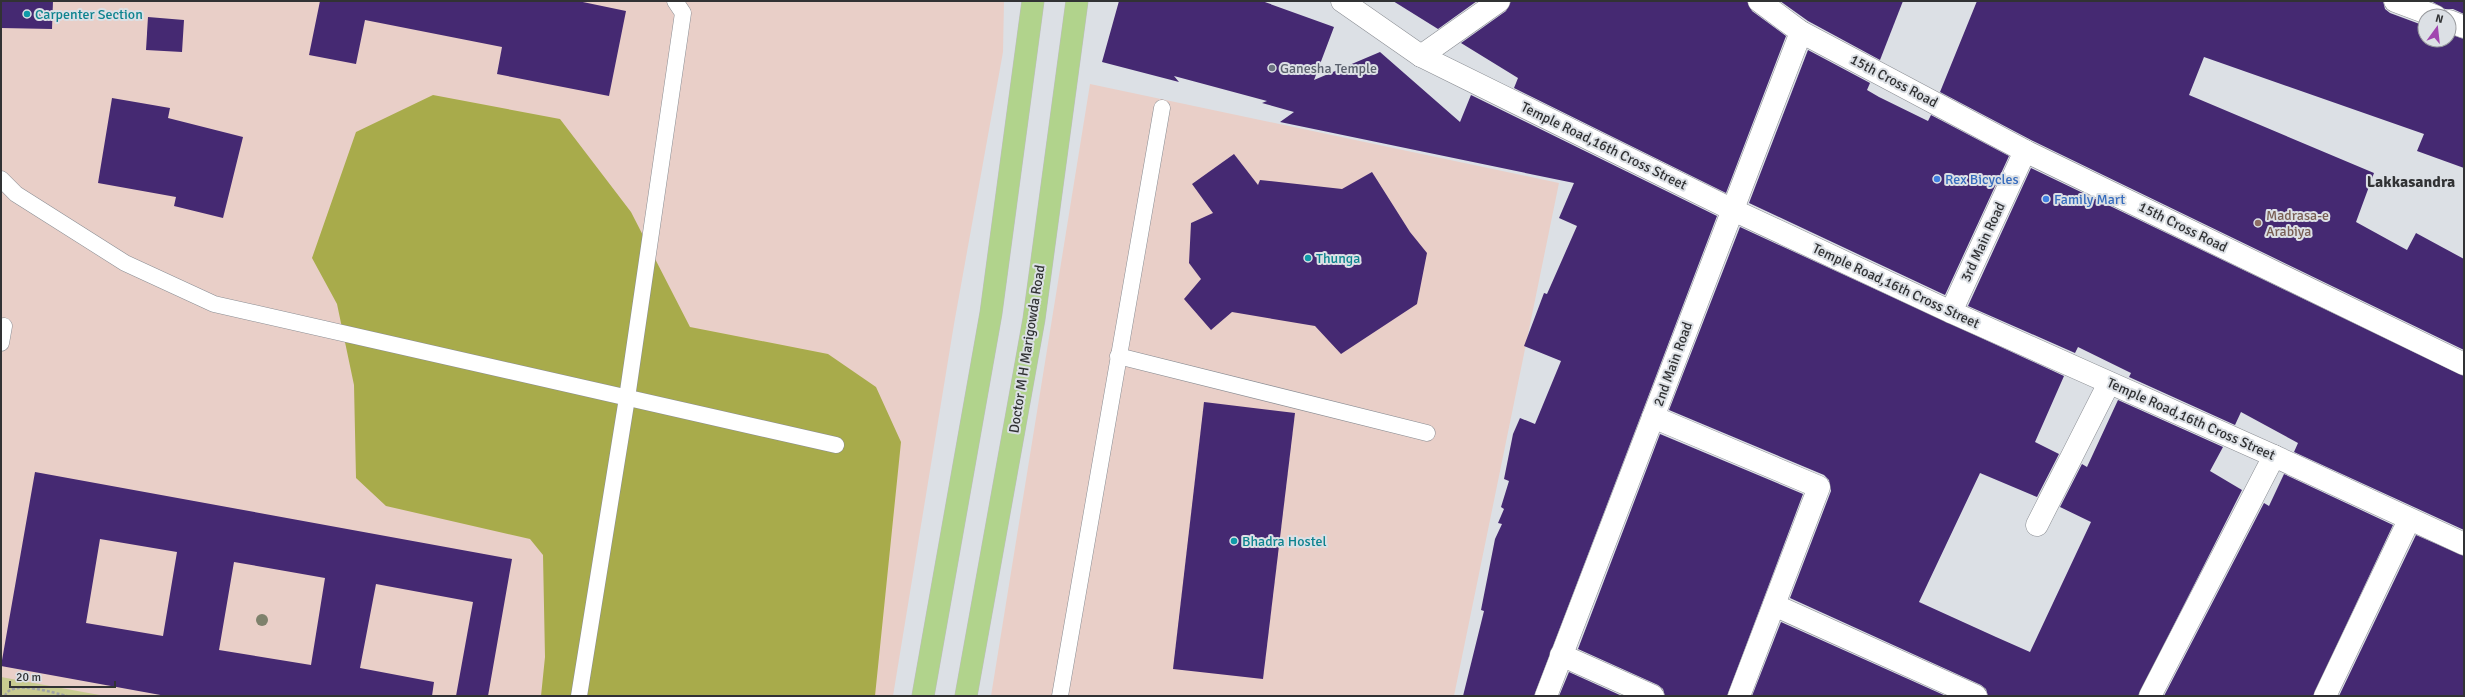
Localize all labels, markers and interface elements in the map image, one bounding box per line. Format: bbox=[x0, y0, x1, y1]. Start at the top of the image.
place label: Carpenter Section bbox=[35, 6, 143, 23]
north arrow bbox=[2417, 8, 2457, 48]
marker: Carpenter Section bbox=[22, 9, 32, 19]
text: N bbox=[2434, 12, 2445, 26]
street label: 15th Cross Road bbox=[1847, 51, 1941, 111]
place label: Ganesha Temple bbox=[1280, 60, 1377, 77]
marker: Ganesha Temple bbox=[1267, 63, 1277, 73]
street label: Temple Road,16th Cross Street bbox=[1518, 98, 1690, 194]
place label: Rex Bicycles bbox=[1945, 171, 2019, 188]
district label: Lakkasandra bbox=[2367, 172, 2455, 192]
marker: Rex Bicycles bbox=[1932, 174, 1942, 184]
place label: Family Mart bbox=[2054, 191, 2125, 208]
marker: Family Mart bbox=[2041, 194, 2051, 204]
street label: 15th Cross Road bbox=[2136, 198, 2230, 256]
street label: 3rd Main Road bbox=[1957, 199, 2009, 285]
place label: Madrasa-e Arabiya bbox=[2266, 207, 2329, 240]
marker: Madrasa-e Arabiya bbox=[2253, 218, 2263, 228]
street label: Temple Road,16th Cross Street bbox=[1810, 240, 1982, 332]
place label: Thunga bbox=[1316, 250, 1360, 267]
marker: Thunga bbox=[1303, 253, 1313, 263]
street label: Doctor M H Marigowda Road bbox=[1005, 264, 1049, 434]
street label: 2nd Main Road bbox=[1650, 319, 1696, 409]
street label: Temple Road,16th Cross Street bbox=[2104, 374, 2278, 464]
place label: Bhadra Hostel bbox=[1242, 533, 1327, 550]
marker: Bhadra Hostel bbox=[1229, 536, 1239, 546]
scale bar bbox=[10, 663, 115, 689]
text: 20 m bbox=[16, 670, 41, 685]

